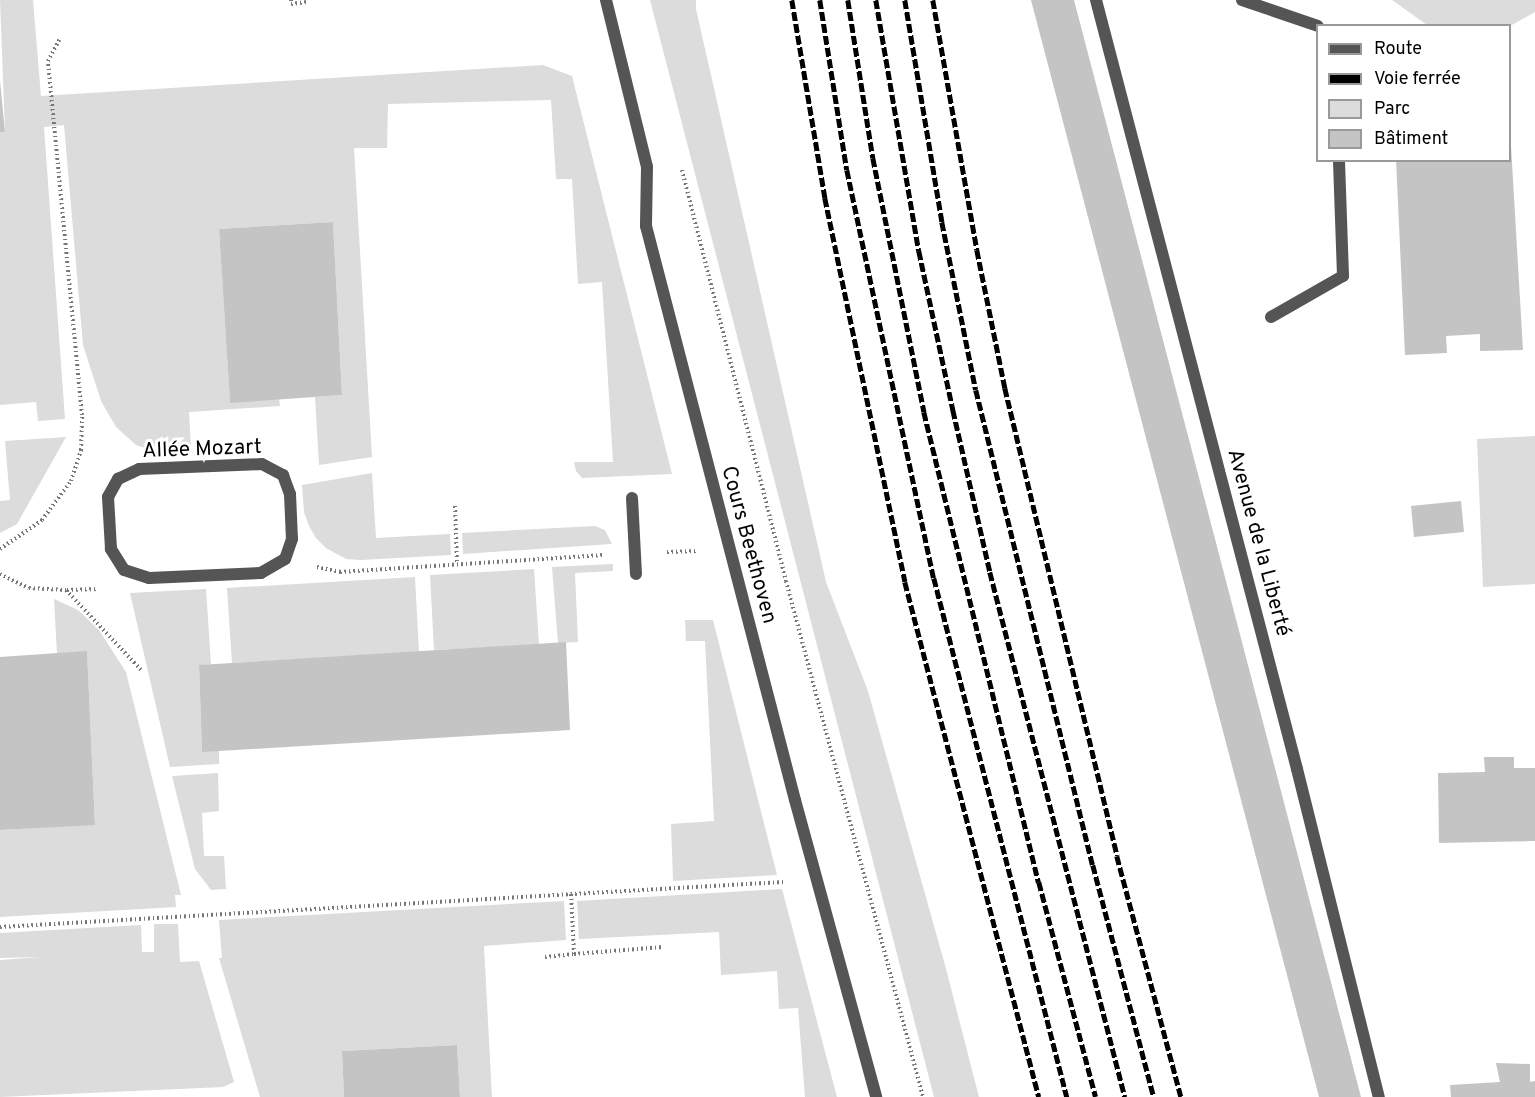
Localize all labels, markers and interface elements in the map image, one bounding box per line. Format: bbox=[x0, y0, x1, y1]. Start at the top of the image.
legend bbox=[1316, 24, 1511, 162]
text: Route bbox=[1374, 38, 1422, 61]
text: Voie ferrée bbox=[1374, 68, 1461, 91]
text: Parc bbox=[1374, 98, 1410, 121]
text: Bâtiment bbox=[1374, 128, 1448, 151]
street label: Allée Mozart bbox=[142, 435, 262, 465]
street label: Avenue de la Liberté bbox=[1221, 447, 1295, 639]
street label: Cours Beethoven bbox=[715, 463, 781, 627]

